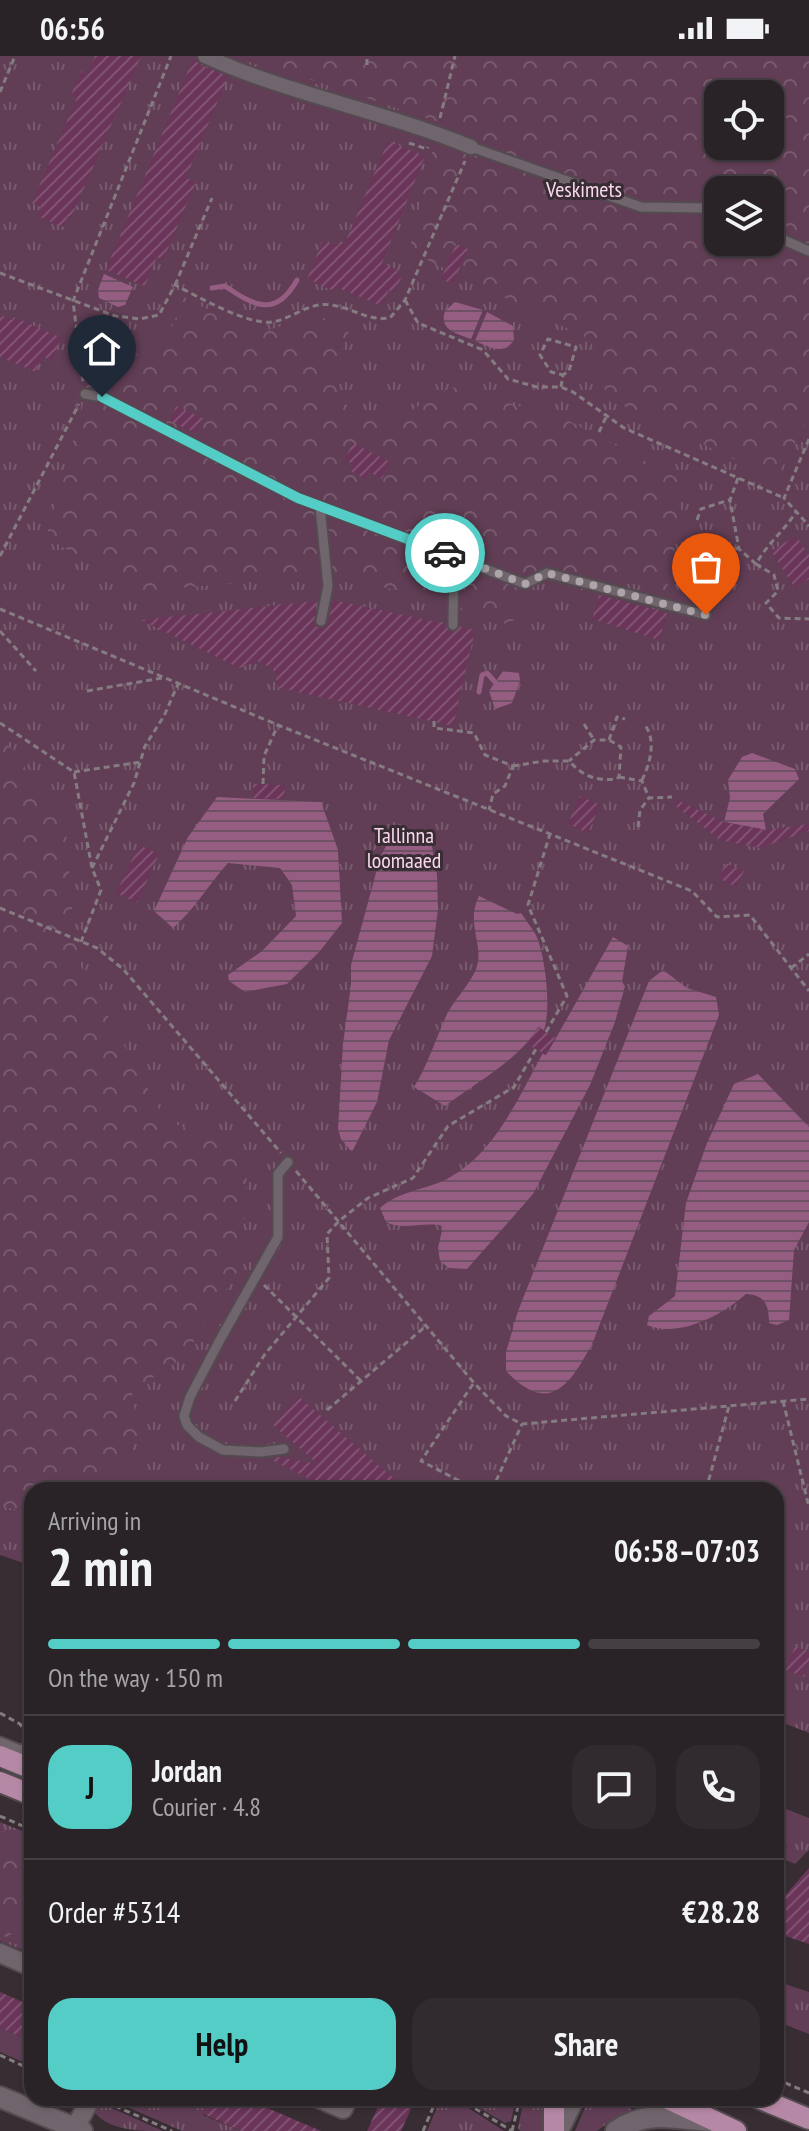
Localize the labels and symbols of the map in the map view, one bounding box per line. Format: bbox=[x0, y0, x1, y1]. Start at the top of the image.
park label: Veskimets bbox=[545, 175, 622, 203]
pin bbox=[68, 315, 136, 397]
courier bbox=[405, 513, 485, 593]
pin bbox=[672, 533, 740, 615]
park label: Tallinna loomaaed bbox=[367, 821, 441, 874]

